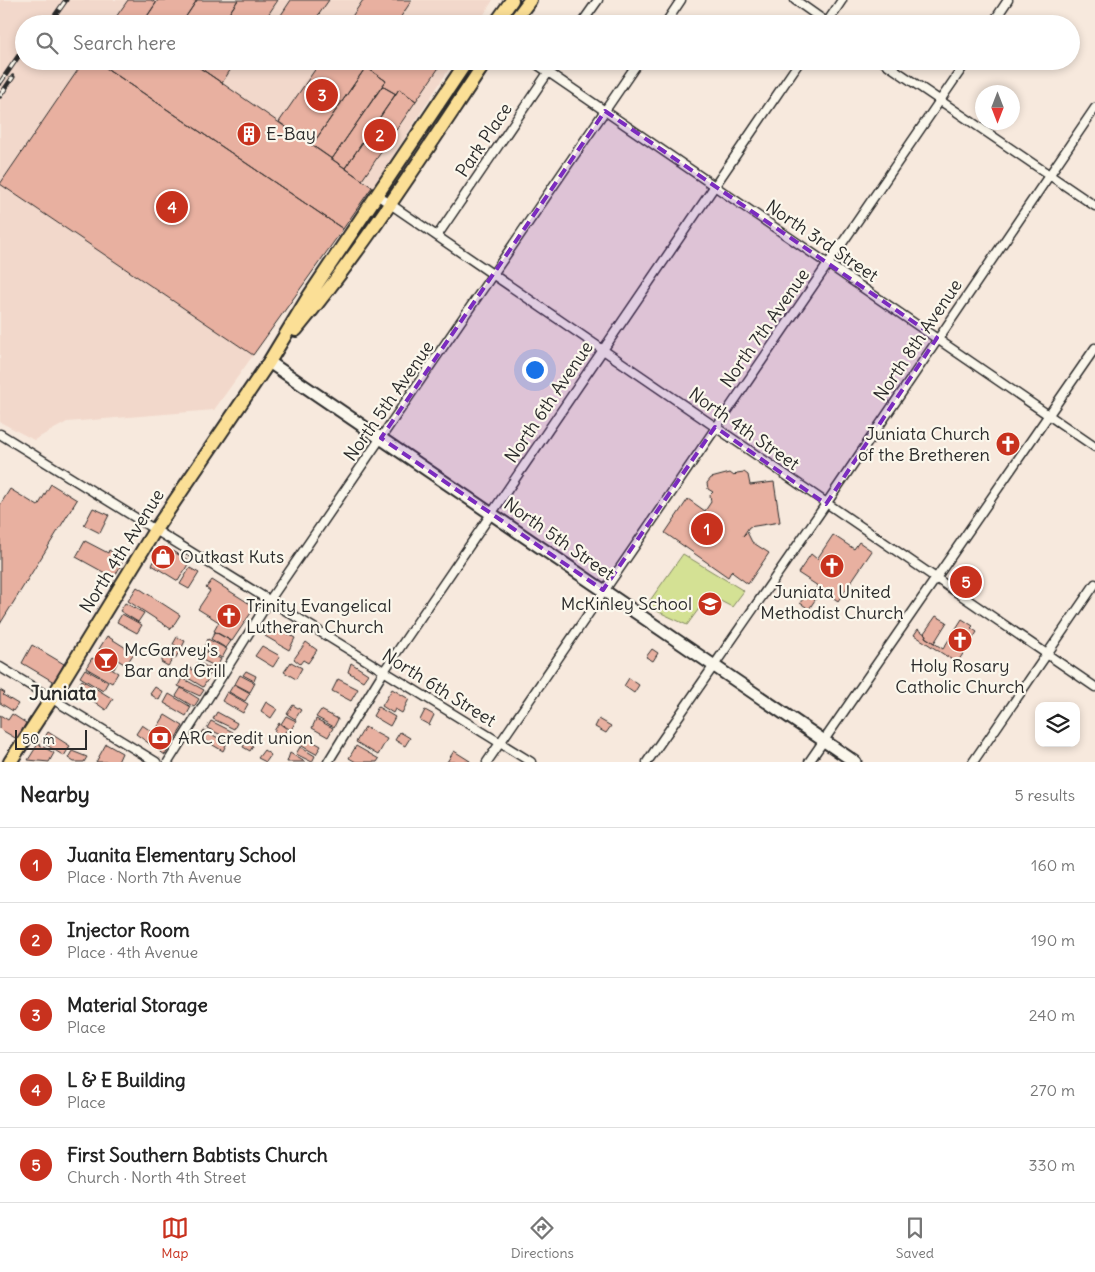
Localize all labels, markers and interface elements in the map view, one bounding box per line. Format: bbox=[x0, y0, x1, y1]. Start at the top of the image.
search box bbox=[15, 15, 1080, 70]
icon: search bbox=[33, 29, 61, 57]
text: Search here bbox=[73, 31, 176, 55]
pin: 3 bbox=[306, 76, 338, 114]
north arrow bbox=[975, 85, 1020, 130]
street label: Park Place bbox=[450, 98, 517, 181]
pin: 2 bbox=[364, 116, 396, 154]
building icon: E-Bay bbox=[236, 121, 262, 147]
place label: E-Bay bbox=[266, 122, 316, 145]
pin: 4 bbox=[156, 188, 188, 226]
street label: North 3rd Street bbox=[762, 194, 883, 287]
street label: North 7th Avenue bbox=[715, 264, 814, 392]
street label: North 8th Avenue bbox=[868, 274, 967, 405]
street label: North 5th Avenue bbox=[338, 336, 439, 465]
street label: North 6th Avenue bbox=[499, 336, 598, 467]
your location bbox=[522, 357, 548, 383]
street label: North 4th Street bbox=[685, 382, 804, 475]
place label: Juniata Church of the Bretheren bbox=[858, 422, 990, 466]
church icon: Juniata Church of the Bretheren bbox=[995, 431, 1021, 457]
street label: North 4th Avenue bbox=[74, 484, 169, 617]
street label: North 5th Street bbox=[500, 492, 619, 585]
pin: 1 bbox=[691, 510, 723, 548]
shop icon: Outkast Kuts bbox=[150, 544, 176, 570]
place label: Outkast Kuts bbox=[180, 545, 284, 568]
church icon: Juniata United Methodist Church bbox=[819, 553, 845, 579]
pin: 5 bbox=[950, 563, 982, 601]
place label: Juniata United Methodist Church bbox=[760, 580, 904, 624]
school or university icon: McKinley School bbox=[697, 591, 723, 617]
place label: McKinley School bbox=[561, 592, 692, 615]
place label: Trinity Evangelical Lutheran Church bbox=[246, 594, 391, 638]
church icon: Trinity Evangelical Lutheran Church bbox=[216, 603, 242, 629]
church icon: Holy Rosary Catholic Church bbox=[947, 627, 973, 653]
place label: McGarvey's Bar and Grill bbox=[124, 638, 226, 682]
street label: North 6th Street bbox=[378, 643, 500, 732]
bar icon: McGarvey's Bar and Grill bbox=[93, 647, 119, 673]
place label: Holy Rosary Catholic Church bbox=[895, 654, 1025, 698]
district label: Juniata bbox=[29, 680, 97, 705]
map controls bbox=[1035, 702, 1080, 747]
button: layers bbox=[1035, 702, 1080, 747]
bank icon: ARC credit union bbox=[147, 725, 173, 751]
place label: ARC credit union bbox=[178, 726, 313, 749]
scale bar bbox=[15, 727, 88, 750]
text: 50 m bbox=[22, 730, 55, 748]
text: Nearby bbox=[20, 781, 90, 808]
text: 5 results bbox=[1014, 785, 1075, 805]
text: Juanita Elementary School bbox=[67, 843, 296, 867]
text: 1 bbox=[33, 855, 39, 875]
text: 160 m bbox=[1031, 855, 1075, 875]
text: Place · North 7th Avenue bbox=[67, 867, 242, 887]
text: Injector Room bbox=[67, 918, 190, 942]
text: 2 bbox=[32, 930, 40, 950]
text: 190 m bbox=[1031, 930, 1075, 950]
text: Place · 4th Avenue bbox=[67, 942, 198, 962]
text: Material Storage bbox=[67, 993, 208, 1017]
text: 3 bbox=[31, 1005, 41, 1025]
text: 240 m bbox=[1029, 1005, 1075, 1025]
text: Place bbox=[67, 1017, 106, 1037]
text: L & E Building bbox=[67, 1068, 186, 1092]
text: 4 bbox=[31, 1080, 41, 1100]
text: 270 m bbox=[1030, 1080, 1075, 1100]
text: Place bbox=[67, 1092, 106, 1112]
text: First Southern Babtists Church bbox=[67, 1143, 328, 1167]
text: 5 bbox=[31, 1155, 41, 1175]
text: 330 m bbox=[1028, 1155, 1075, 1175]
text: Church · North 4th Street bbox=[67, 1167, 246, 1187]
tab: Map bbox=[161, 1214, 189, 1262]
tab: Directions bbox=[511, 1214, 574, 1262]
tab: Saved bbox=[896, 1214, 934, 1262]

